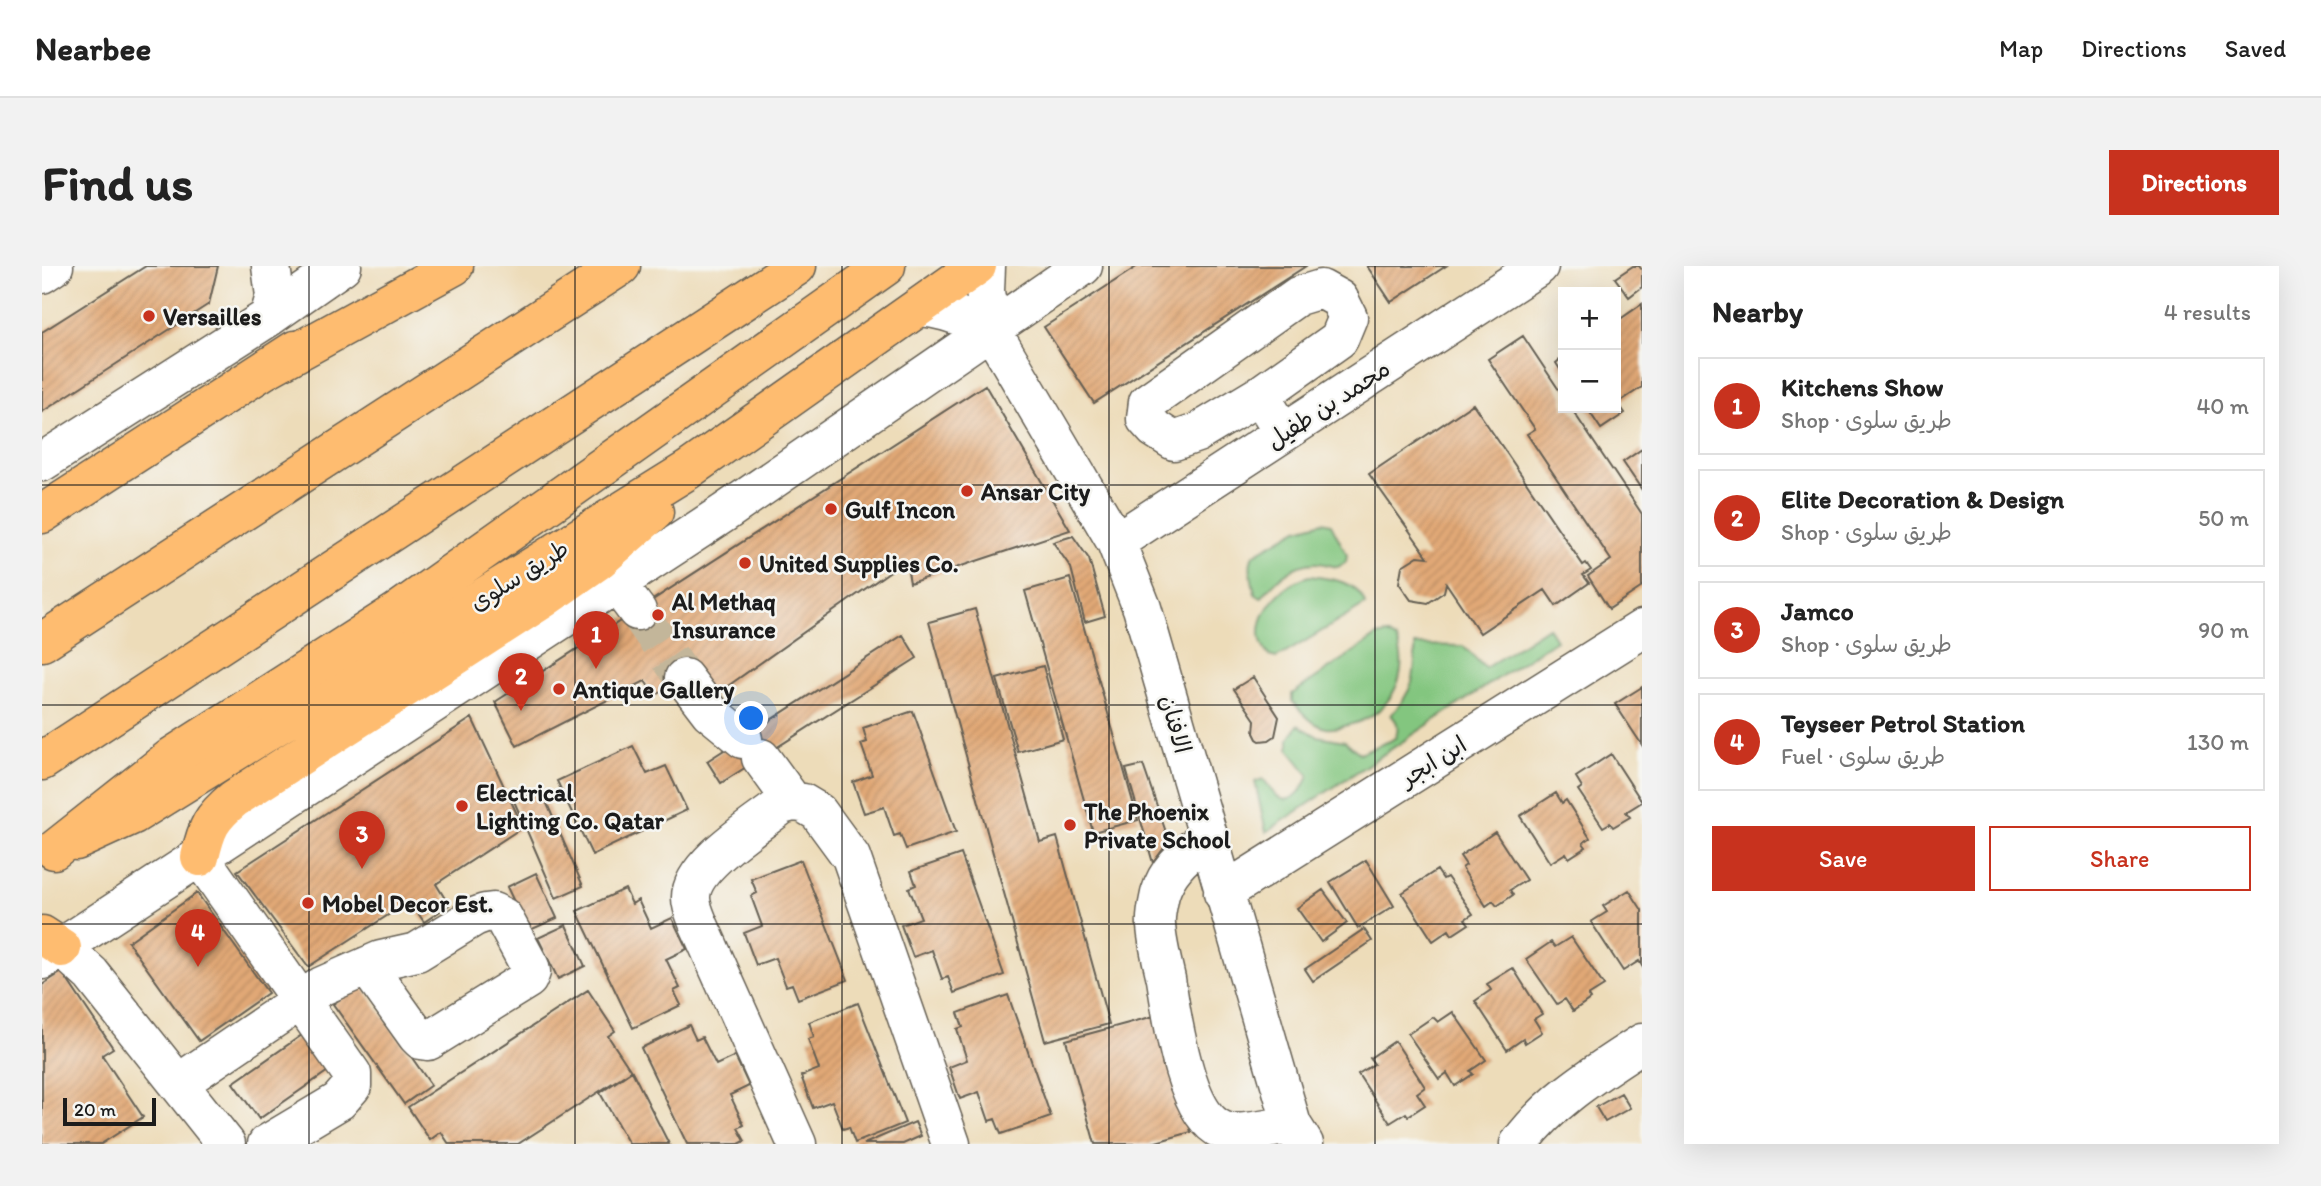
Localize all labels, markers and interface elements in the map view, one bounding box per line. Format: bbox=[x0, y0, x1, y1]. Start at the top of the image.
text: Nearbee bbox=[35, 29, 151, 68]
text: Map bbox=[1999, 34, 2043, 63]
text: Directions bbox=[2081, 34, 2187, 63]
text: Saved bbox=[2225, 34, 2286, 63]
button: Directions bbox=[2109, 150, 2279, 215]
text: Find us bbox=[42, 153, 193, 212]
map controls bbox=[1558, 287, 1621, 413]
button: + bbox=[1558, 287, 1621, 350]
text: Nearby bbox=[1712, 293, 1803, 330]
text: 4 results bbox=[2164, 298, 2251, 326]
place label: Versailles bbox=[163, 302, 262, 331]
marker: Versailles bbox=[141, 308, 157, 324]
button: − bbox=[1558, 350, 1621, 413]
street label: محمد بن طفيل bbox=[1261, 353, 1395, 455]
text: Kitchens Show bbox=[1781, 371, 1944, 403]
text: 1 bbox=[1732, 392, 1742, 420]
text: 40 m bbox=[2196, 392, 2249, 420]
text: Shop · طريق سلوى bbox=[1781, 406, 1952, 434]
place label: Ansar City bbox=[980, 477, 1091, 507]
marker: Ansar City bbox=[959, 483, 975, 499]
text: Elite Decoration & Design bbox=[1781, 483, 2064, 515]
place label: Gulf Incon bbox=[845, 495, 955, 524]
marker: Gulf Incon bbox=[823, 501, 839, 517]
text: 2 bbox=[1731, 504, 1743, 532]
text: 50 m bbox=[2198, 504, 2249, 532]
text: Shop · طريق سلوى bbox=[1781, 518, 1952, 546]
street label: طريق سلوى bbox=[464, 533, 575, 618]
place label: United Supplies Co. bbox=[759, 549, 959, 579]
marker: United Supplies Co. bbox=[737, 555, 753, 571]
place label: Al Methaq Insurance bbox=[671, 587, 776, 644]
text: Jamco bbox=[1781, 595, 1854, 627]
marker: Al Methaq Insurance bbox=[650, 607, 666, 623]
pin: 1 bbox=[573, 611, 619, 669]
text: 3 bbox=[1731, 616, 1743, 644]
text: 90 m bbox=[2198, 616, 2249, 644]
text: Shop · طريق سلوى bbox=[1781, 630, 1952, 658]
pin: 2 bbox=[498, 653, 544, 711]
place label: Antique Gallery bbox=[572, 675, 735, 705]
marker: Antique Gallery bbox=[551, 681, 567, 697]
street label: الافنان bbox=[1154, 692, 1198, 756]
your location bbox=[734, 701, 768, 735]
text: Teyseer Petrol Station bbox=[1781, 707, 2025, 739]
text: 4 bbox=[1730, 728, 1744, 756]
text: 130 m bbox=[2187, 728, 2249, 756]
street label: ابن ابجر bbox=[1393, 729, 1472, 794]
text: Fuel · طريق سلوى bbox=[1781, 742, 1945, 770]
place label: Electrical Lighting Co. Qatar bbox=[476, 778, 665, 836]
place label: The Phoenix Private School bbox=[1083, 797, 1231, 854]
marker: Electrical Lighting Co. Qatar bbox=[454, 798, 470, 814]
pin: 3 bbox=[339, 811, 385, 869]
marker: The Phoenix Private School bbox=[1062, 817, 1078, 833]
button: Save bbox=[1712, 826, 1975, 891]
button: Share bbox=[1989, 826, 2251, 891]
place label: Mobel Decor Est. bbox=[322, 889, 493, 918]
marker: Mobel Decor Est. bbox=[300, 895, 316, 911]
pin: 4 bbox=[175, 909, 221, 967]
scale bar bbox=[63, 1095, 156, 1127]
text: 20 m bbox=[74, 1098, 116, 1121]

